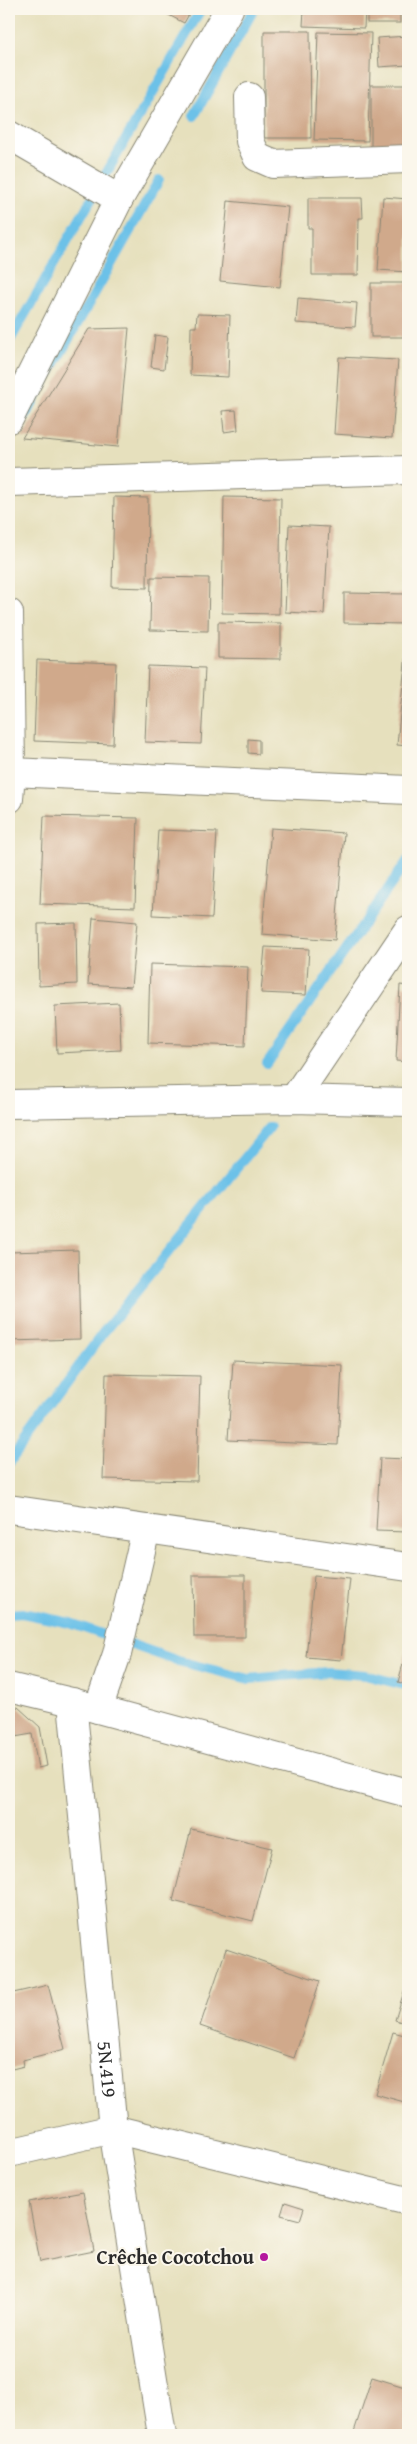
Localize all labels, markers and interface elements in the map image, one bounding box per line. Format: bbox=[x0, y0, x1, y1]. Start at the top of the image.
street label: 5N.419 bbox=[91, 2040, 125, 2099]
place label: Crêche Cocotchou bbox=[96, 2242, 255, 2271]
marker: Crêche Cocotchou bbox=[258, 2251, 270, 2263]

